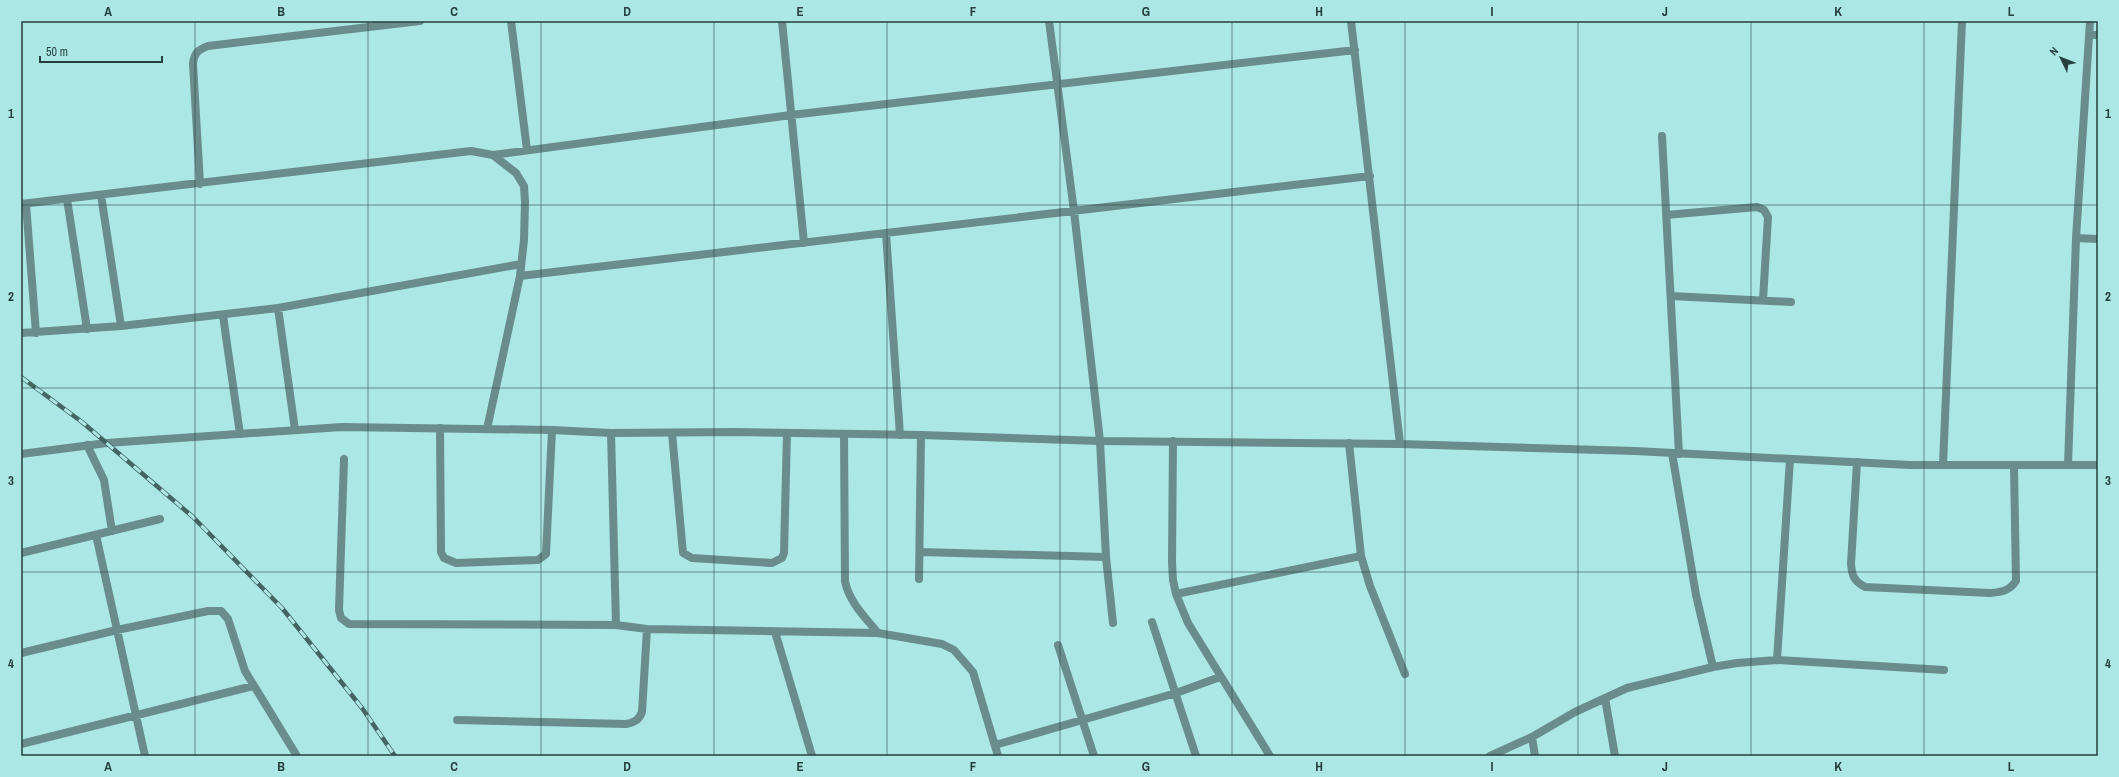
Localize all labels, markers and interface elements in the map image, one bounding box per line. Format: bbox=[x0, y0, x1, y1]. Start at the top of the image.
text: A bbox=[104, 3, 112, 20]
text: B bbox=[277, 3, 285, 20]
text: C bbox=[450, 3, 458, 20]
text: D bbox=[623, 3, 631, 20]
text: E bbox=[796, 3, 804, 20]
text: F bbox=[970, 3, 977, 20]
text: G bbox=[1142, 3, 1150, 20]
text: H bbox=[1315, 3, 1323, 20]
text: I bbox=[1491, 3, 1494, 20]
text: J bbox=[1662, 3, 1668, 20]
text: K bbox=[1834, 3, 1842, 20]
text: L bbox=[2008, 3, 2015, 20]
scale bar bbox=[40, 38, 162, 64]
north arrow bbox=[2041, 38, 2081, 78]
text: 50 m bbox=[46, 44, 68, 60]
text: N bbox=[2046, 44, 2061, 58]
text: 1 bbox=[8, 105, 14, 122]
text: 1 bbox=[2105, 105, 2111, 122]
text: 2 bbox=[8, 288, 14, 305]
text: 2 bbox=[2105, 288, 2111, 305]
text: 3 bbox=[8, 472, 14, 489]
text: 3 bbox=[2105, 472, 2111, 489]
text: 4 bbox=[8, 655, 14, 672]
text: 4 bbox=[2105, 655, 2111, 672]
text: A bbox=[104, 758, 112, 775]
text: B bbox=[277, 758, 285, 775]
text: C bbox=[450, 758, 458, 775]
text: D bbox=[623, 758, 631, 775]
text: E bbox=[796, 758, 804, 775]
text: F bbox=[970, 758, 977, 775]
text: G bbox=[1142, 758, 1150, 775]
text: H bbox=[1315, 758, 1323, 775]
text: I bbox=[1491, 758, 1494, 775]
text: J bbox=[1662, 758, 1668, 775]
text: K bbox=[1834, 758, 1842, 775]
text: L bbox=[2008, 758, 2015, 775]

